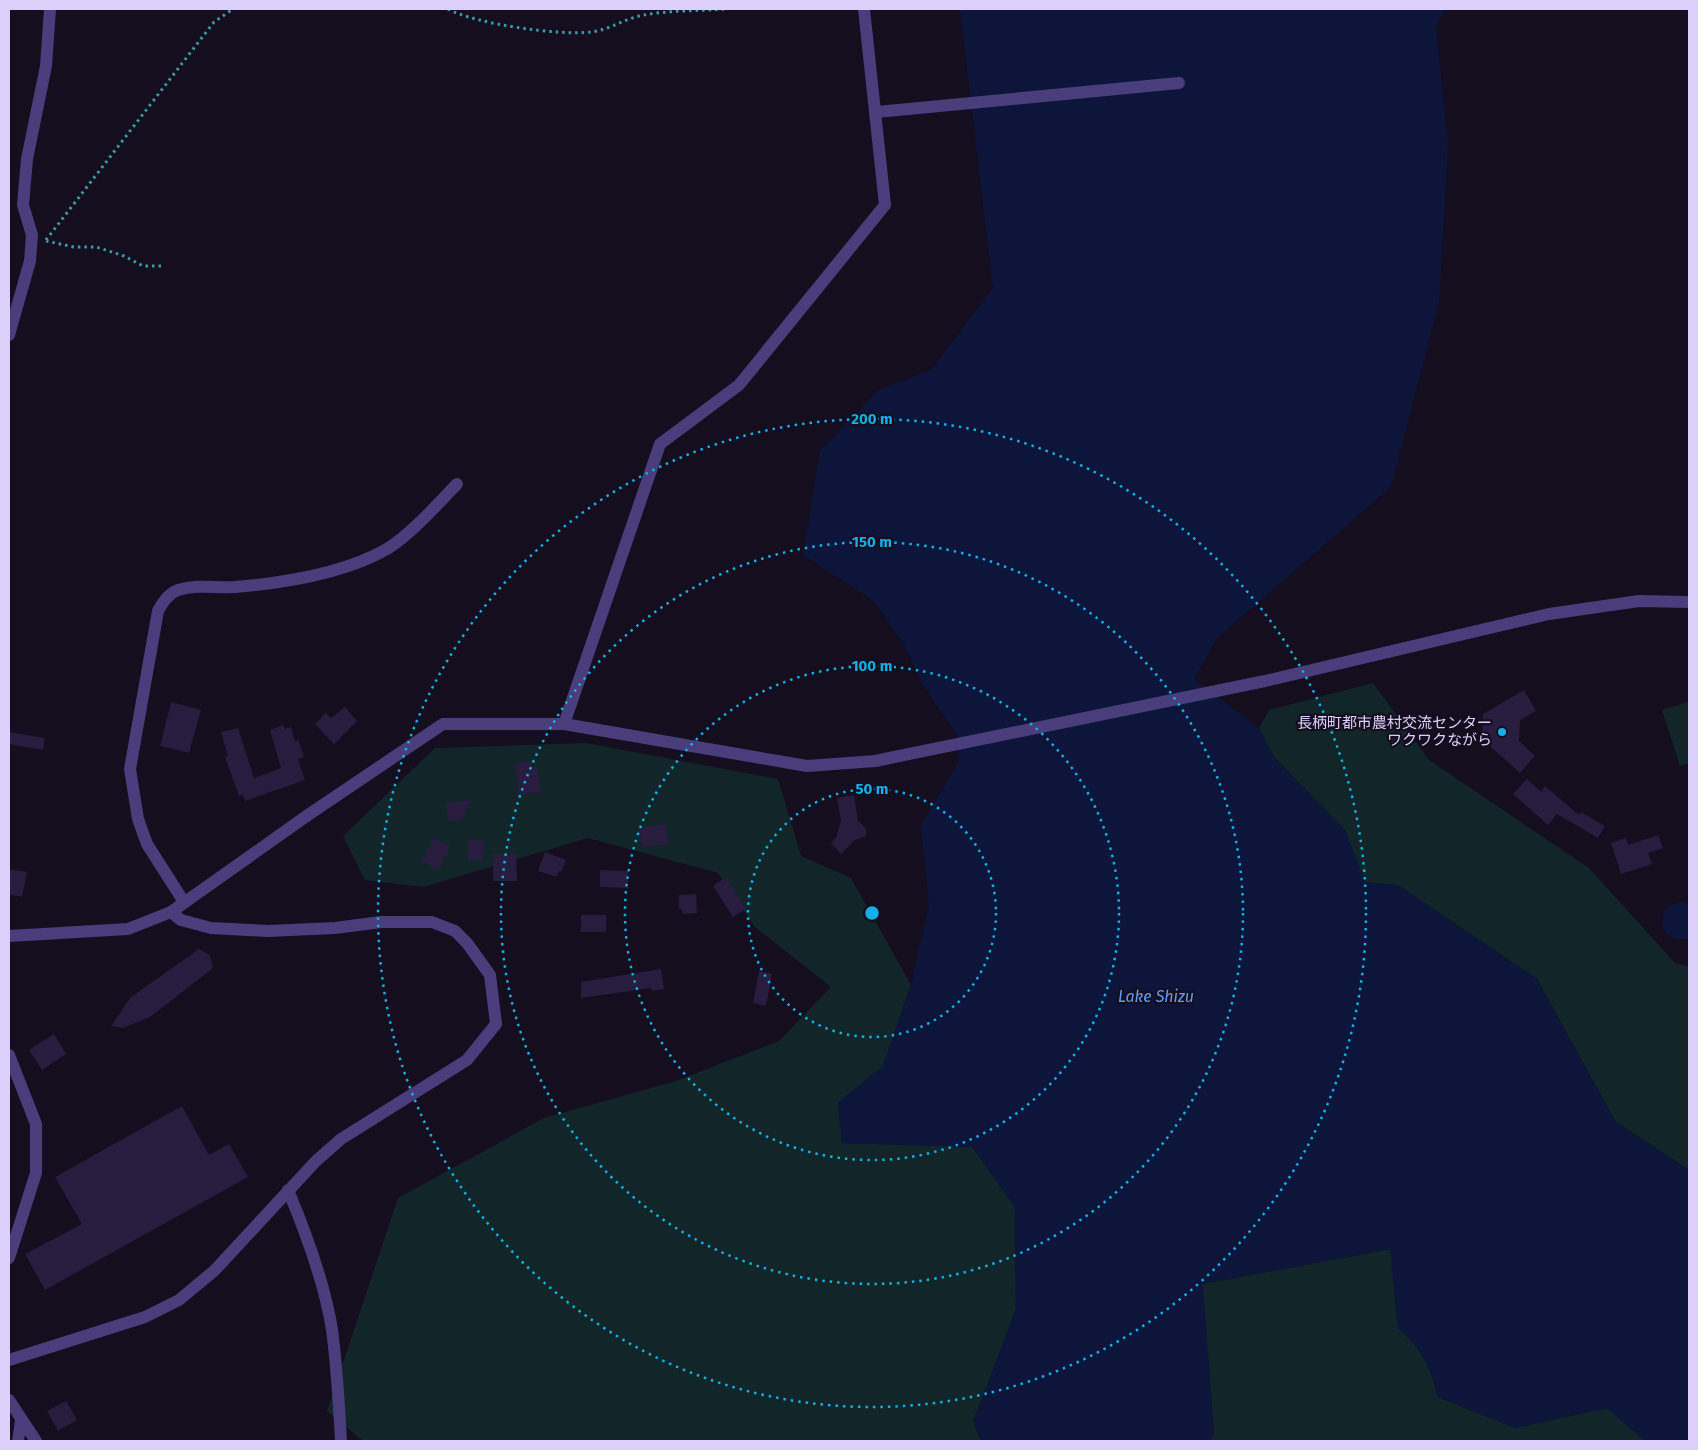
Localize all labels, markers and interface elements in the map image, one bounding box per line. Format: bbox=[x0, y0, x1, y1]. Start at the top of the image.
text: 200 m bbox=[851, 410, 893, 428]
text: 150 m bbox=[852, 533, 892, 551]
text: 100 m bbox=[852, 657, 892, 675]
place label: 長柄町都市農村交流センター ワクワクながら bbox=[1297, 714, 1492, 749]
marker: 長柄町都市農村交流センター ワクワクながら bbox=[1496, 726, 1508, 738]
text: 50 m bbox=[855, 780, 889, 798]
centre of rings bbox=[863, 904, 881, 922]
water label: Lake Shizu bbox=[1118, 987, 1194, 1006]

